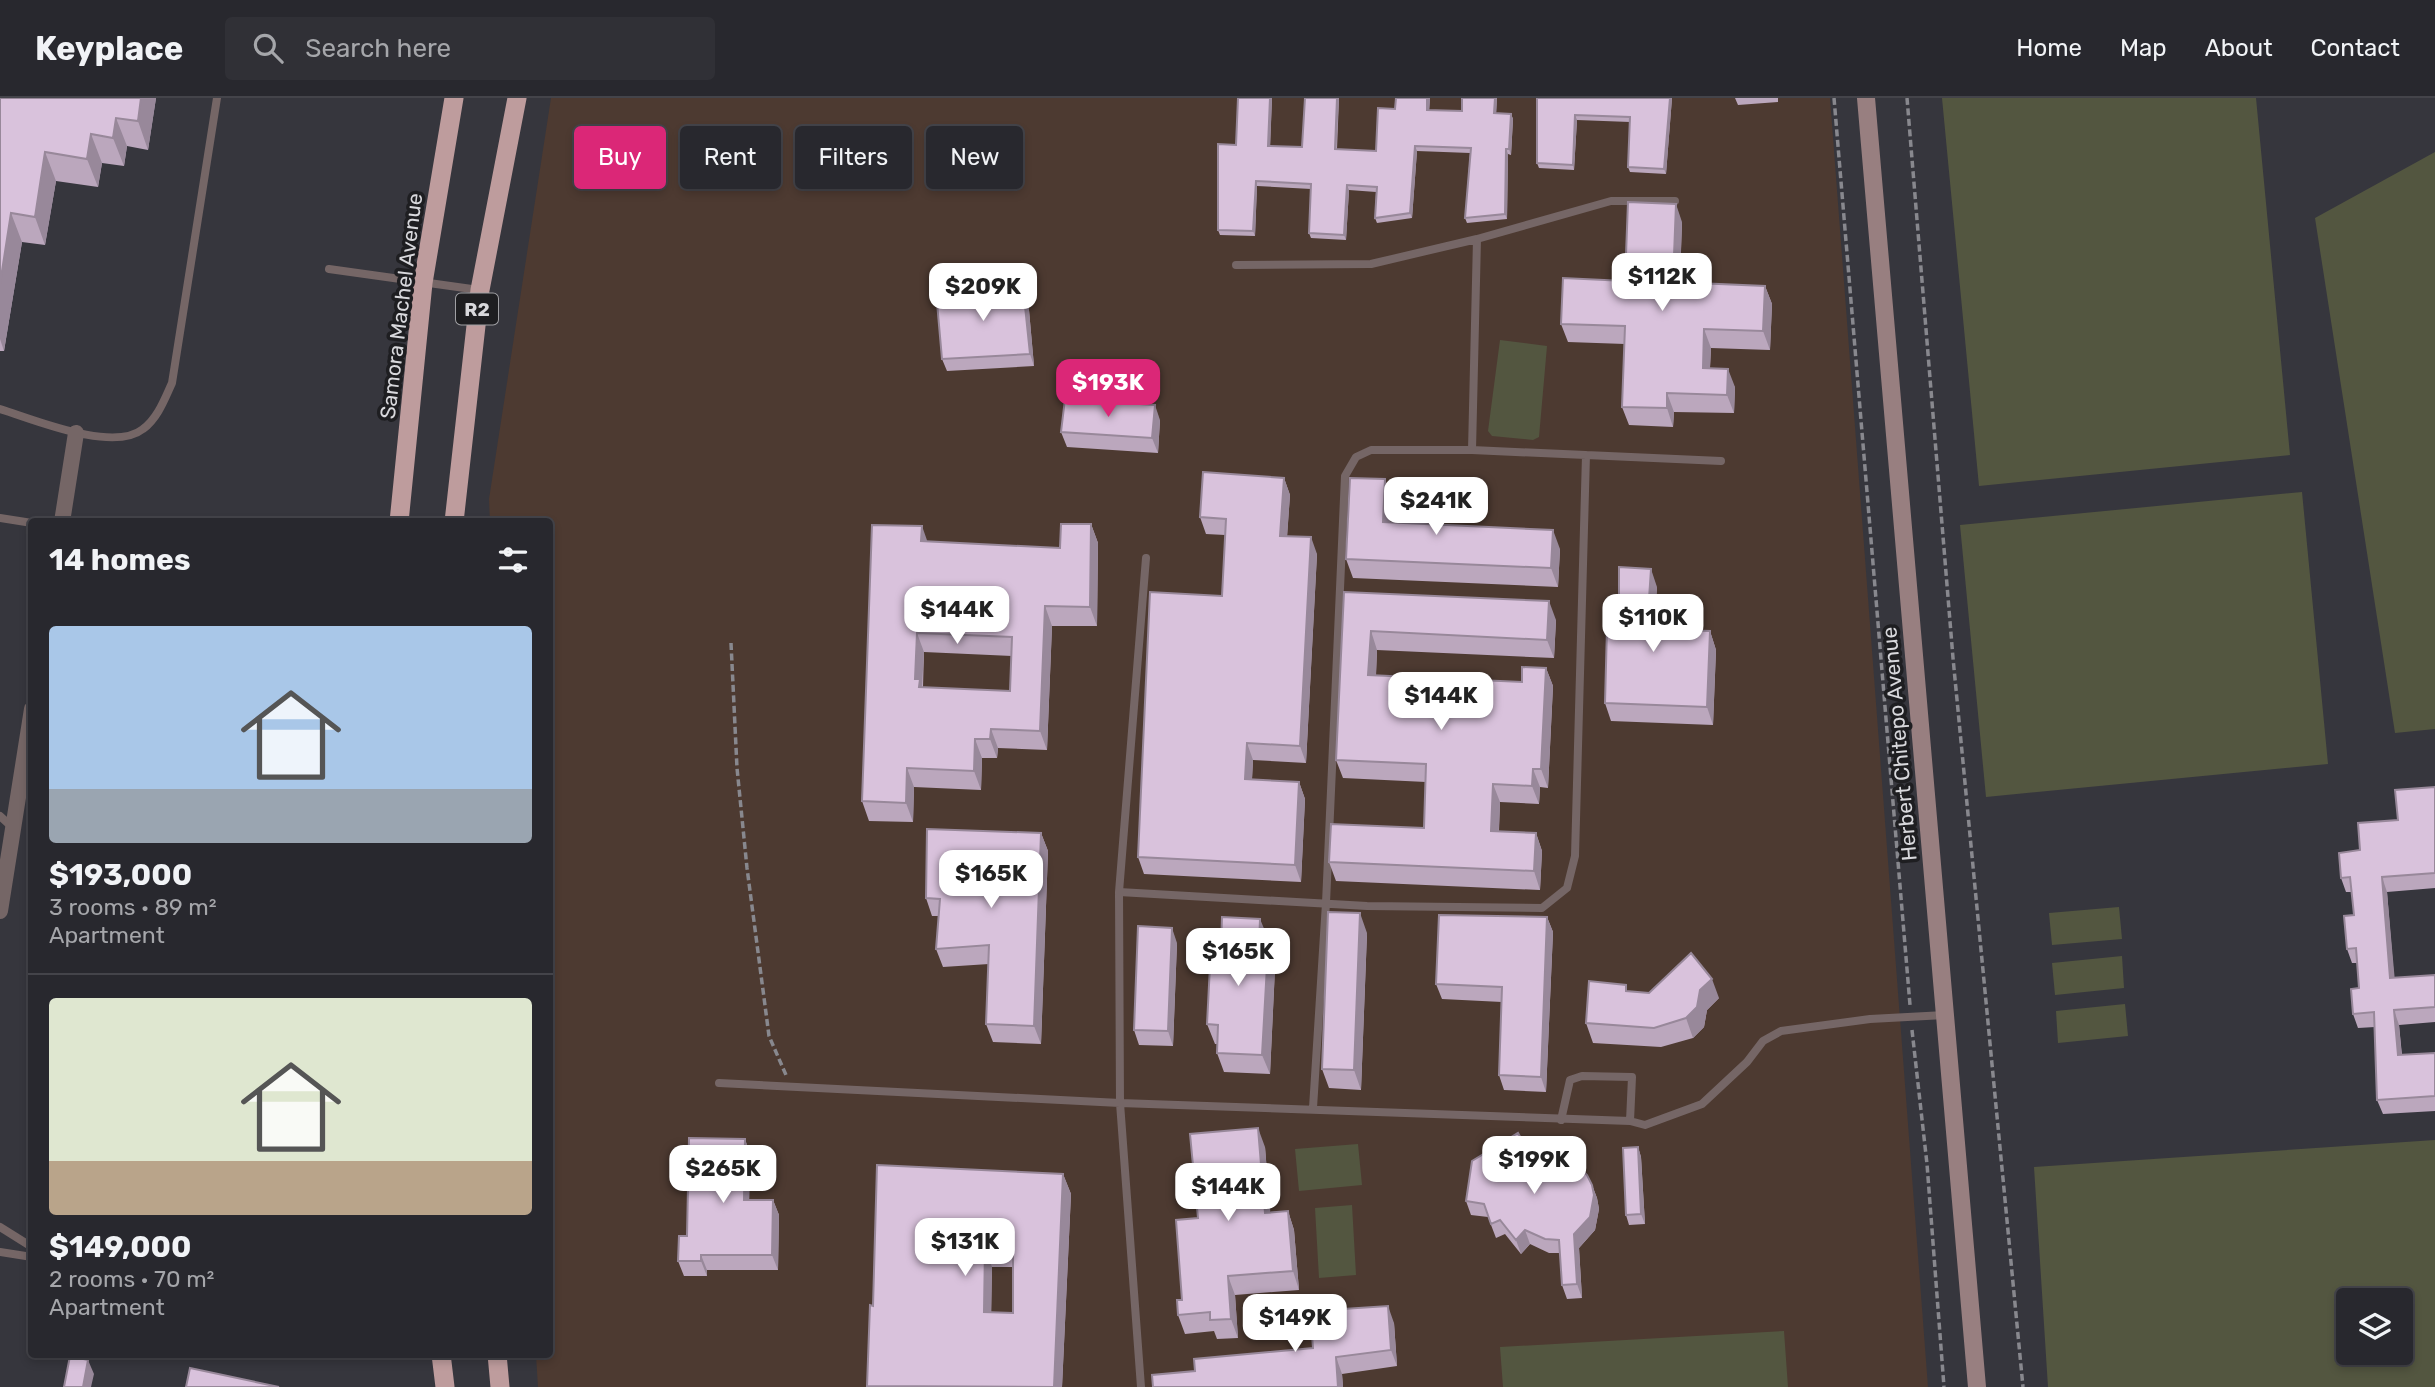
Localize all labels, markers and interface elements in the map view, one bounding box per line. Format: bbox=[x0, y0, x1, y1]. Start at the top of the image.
search box bbox=[225, 17, 715, 80]
text: Keyplace bbox=[35, 29, 183, 68]
icon: search bbox=[249, 29, 287, 67]
text: Search here bbox=[305, 33, 451, 64]
text: Home bbox=[2016, 34, 2082, 62]
text: Map bbox=[2120, 34, 2167, 62]
text: About bbox=[2205, 34, 2273, 62]
text: Contact bbox=[2311, 34, 2400, 62]
chip: Buy bbox=[574, 126, 666, 189]
chip: Rent bbox=[680, 126, 781, 189]
chip: Filters bbox=[795, 126, 912, 189]
chip: New bbox=[926, 126, 1023, 189]
street label: Samora Machel Avenue bbox=[375, 192, 427, 420]
pin: $112K bbox=[1613, 254, 1711, 313]
text: $112K bbox=[1628, 262, 1696, 290]
pin: $209K bbox=[934, 264, 1032, 323]
text: $209K bbox=[945, 272, 1021, 300]
road number: R2 bbox=[456, 294, 498, 324]
pin: $193K bbox=[1059, 360, 1157, 419]
text: $193K bbox=[1072, 368, 1144, 396]
pin: $241K bbox=[1387, 478, 1485, 537]
text: $241K bbox=[1400, 486, 1472, 514]
icon: filters bbox=[494, 541, 532, 579]
text: 14 homes bbox=[49, 542, 191, 578]
pin: $144K bbox=[908, 587, 1006, 646]
pin: $110K bbox=[1604, 594, 1702, 654]
text: $144K bbox=[920, 595, 994, 623]
text: $110K bbox=[1618, 603, 1688, 631]
street label: Herbert Chitepo Avenue bbox=[1876, 626, 1922, 862]
icon: home bbox=[228, 672, 354, 798]
pin: $144K bbox=[1392, 672, 1490, 732]
text: $144K bbox=[1404, 681, 1478, 709]
pin: $165K bbox=[942, 850, 1040, 910]
text: $193,000 bbox=[49, 857, 192, 893]
text: $165K bbox=[955, 859, 1027, 887]
text: 3 rooms · 89 m² bbox=[49, 893, 217, 921]
text: Apartment bbox=[49, 921, 165, 949]
pin: $165K bbox=[1189, 928, 1287, 988]
text: $165K bbox=[1202, 937, 1274, 965]
icon: home bbox=[228, 1044, 354, 1170]
pin: $199K bbox=[1485, 1136, 1583, 1196]
text: $199K bbox=[1498, 1145, 1570, 1173]
pin: $265K bbox=[674, 1146, 772, 1205]
text: $265K bbox=[685, 1154, 761, 1182]
pin: $144K bbox=[1179, 1164, 1277, 1223]
text: $144K bbox=[1191, 1172, 1265, 1200]
pin: $131K bbox=[916, 1218, 1014, 1278]
text: $131K bbox=[931, 1227, 999, 1255]
text: $149,000 bbox=[49, 1229, 191, 1265]
text: 2 rooms · 70 m² bbox=[49, 1265, 214, 1293]
map controls bbox=[2336, 1288, 2413, 1365]
button: layers bbox=[2336, 1288, 2413, 1365]
text: Apartment bbox=[49, 1293, 165, 1321]
pin: $149K bbox=[1246, 1294, 1344, 1354]
text: $149K bbox=[1259, 1303, 1331, 1331]

